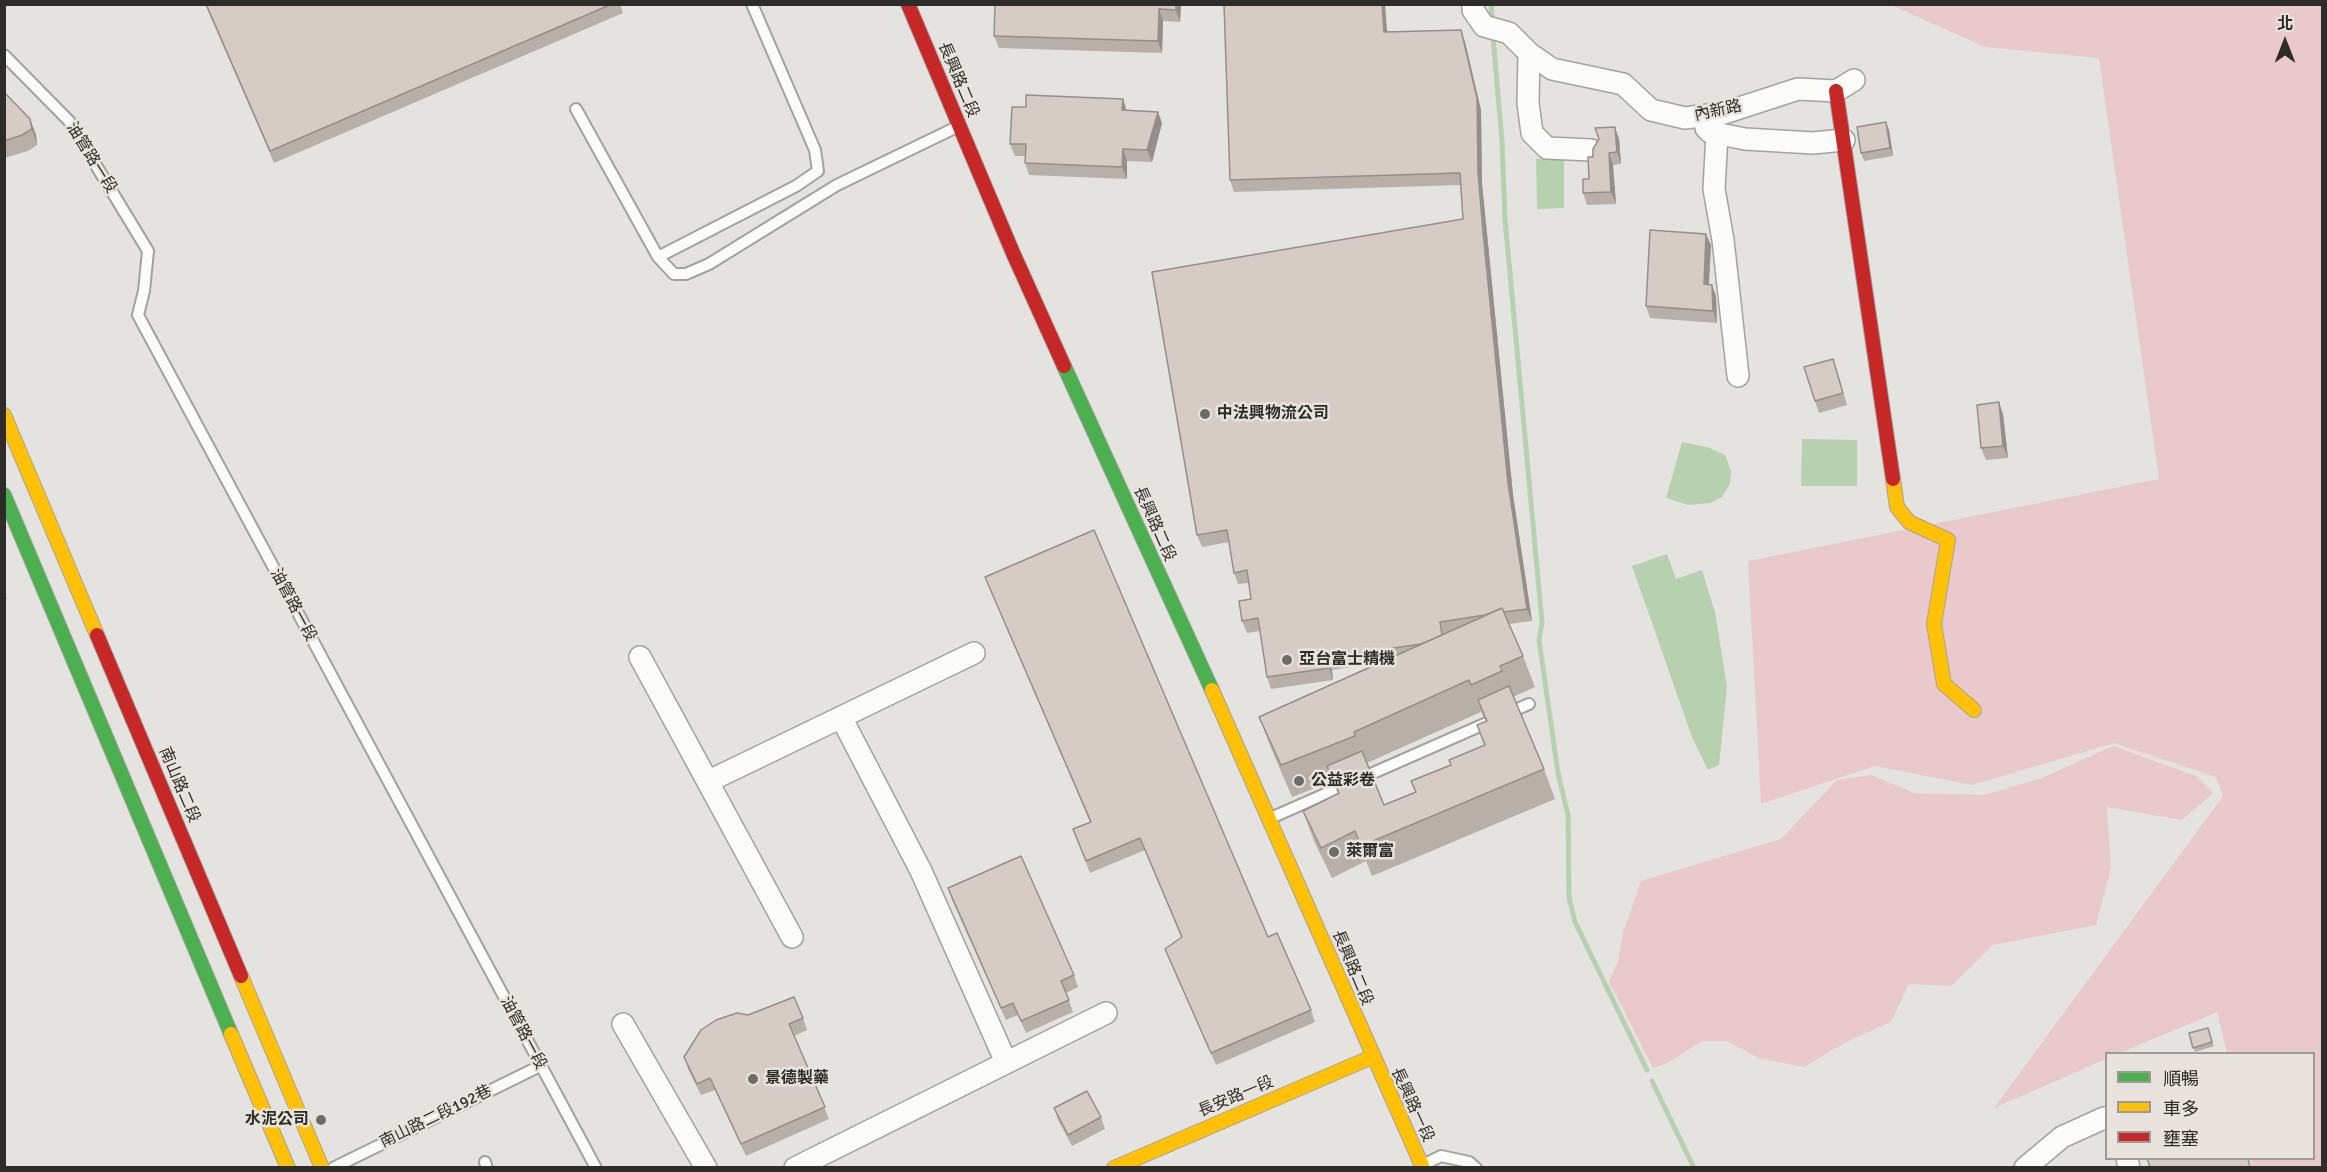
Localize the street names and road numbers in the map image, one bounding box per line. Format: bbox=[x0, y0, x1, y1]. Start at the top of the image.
street label: 長興路二段 bbox=[934, 39, 982, 121]
street label: 內新路 bbox=[1693, 97, 1743, 125]
street label: 油管路一段 bbox=[62, 119, 120, 197]
street label: 長興路二段 bbox=[1129, 484, 1179, 564]
street label: 油管路一段 bbox=[266, 565, 320, 645]
street label: 南山路二段 bbox=[155, 744, 203, 826]
street label: 長興路二段 bbox=[1328, 927, 1376, 1009]
street label: 油管路一段 bbox=[496, 993, 550, 1073]
street label: 長興路一段 bbox=[1386, 1065, 1438, 1145]
street label: 長安路一段 bbox=[1195, 1073, 1277, 1121]
street label: 南山路二段192巷 bbox=[377, 1082, 495, 1152]

